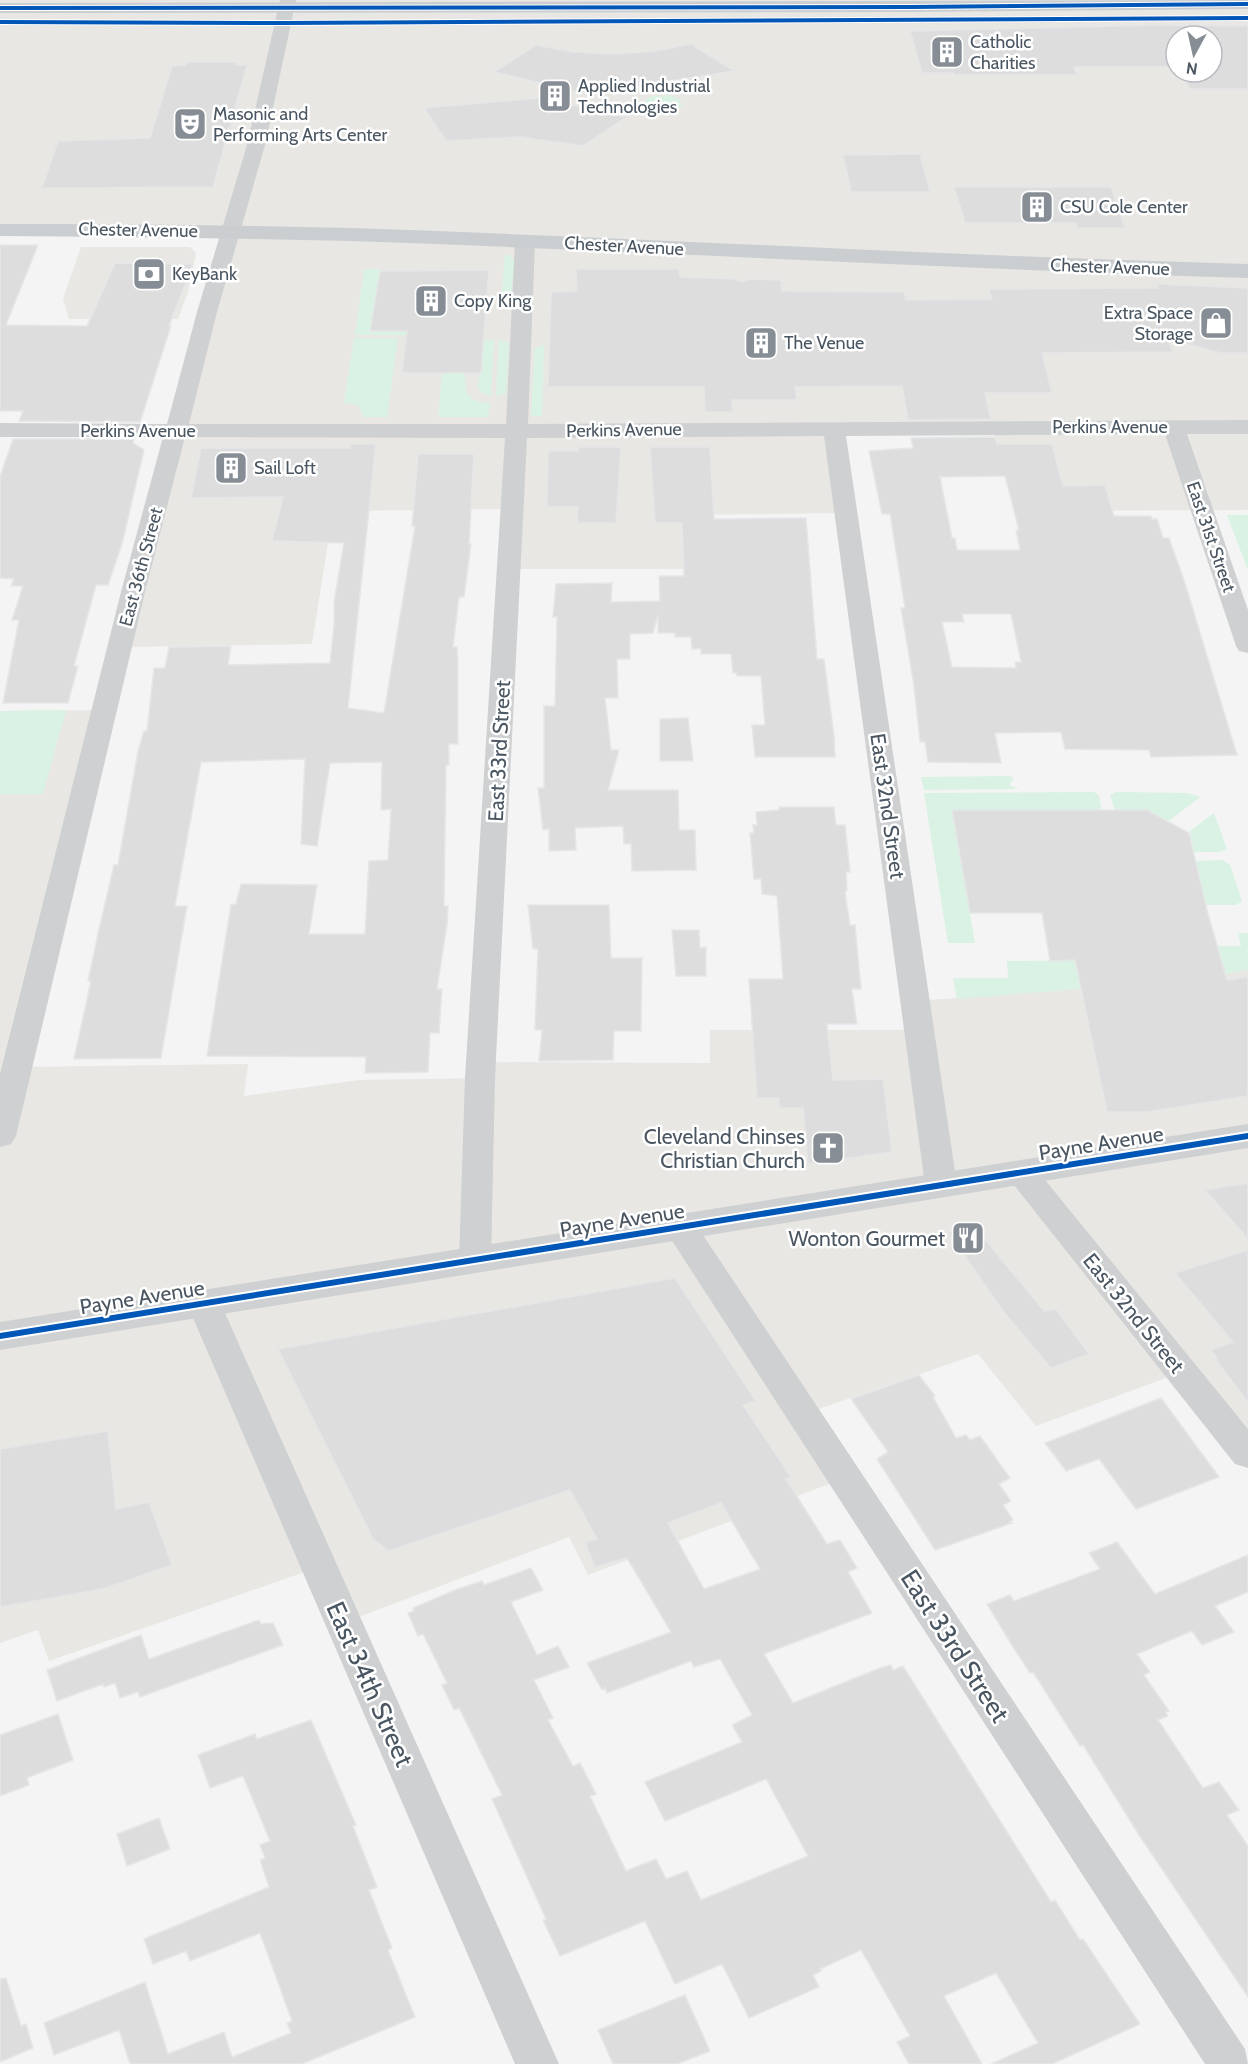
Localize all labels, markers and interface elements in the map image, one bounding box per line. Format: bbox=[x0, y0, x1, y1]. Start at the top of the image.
north arrow bbox=[1164, 24, 1224, 84]
place label: Catholic Charities bbox=[970, 31, 1036, 74]
building icon: Catholic Charities bbox=[929, 34, 965, 70]
text: N bbox=[1185, 58, 1199, 79]
place label: Applied Industrial Technologies bbox=[578, 75, 711, 118]
building icon: Applied Industrial Technologies bbox=[537, 78, 573, 114]
place label: Masonic and Performing Arts Center bbox=[213, 103, 388, 146]
theatre icon: Masonic and Performing Arts Center bbox=[172, 106, 208, 142]
building icon: CSU Cole Center bbox=[1019, 189, 1055, 225]
place label: CSU Cole Center bbox=[1060, 196, 1188, 218]
street label: Chester Avenue bbox=[78, 218, 198, 242]
street label: Chester Avenue bbox=[564, 232, 684, 260]
street label: Chester Avenue bbox=[1050, 254, 1170, 280]
bank icon: KeyBank bbox=[131, 256, 167, 292]
place label: KeyBank bbox=[172, 263, 238, 285]
building icon: Copy King bbox=[413, 283, 449, 319]
place label: Copy King bbox=[454, 290, 532, 312]
place label: Extra Space Storage bbox=[1104, 302, 1193, 345]
shop icon: Extra Space Storage bbox=[1198, 305, 1234, 341]
building icon: The Venue bbox=[743, 325, 779, 361]
place label: The Venue bbox=[784, 332, 864, 354]
street label: Perkins Avenue bbox=[1052, 416, 1168, 438]
street label: Perkins Avenue bbox=[566, 418, 682, 442]
street label: Perkins Avenue bbox=[80, 420, 196, 442]
building icon: Sail Loft bbox=[213, 450, 249, 486]
place label: Sail Loft bbox=[254, 457, 316, 479]
street label: East 31st Street bbox=[1182, 479, 1240, 595]
street label: East 36th Street bbox=[115, 505, 167, 629]
street label: East 33rd Street bbox=[483, 680, 515, 822]
street label: East 32nd Street bbox=[865, 732, 911, 880]
street label: Payne Avenue bbox=[1037, 1121, 1165, 1165]
place label: Cleveland Chinses Christian Church bbox=[644, 1124, 805, 1173]
church icon: Cleveland Chinses Christian Church bbox=[810, 1130, 846, 1166]
street label: Payne Avenue bbox=[558, 1198, 686, 1242]
restaurant icon: Wonton Gourmet bbox=[950, 1220, 986, 1256]
place label: Wonton Gourmet bbox=[788, 1226, 945, 1251]
street label: East 32nd Street bbox=[1078, 1248, 1190, 1378]
street label: Payne Avenue bbox=[78, 1275, 206, 1319]
street label: East 33rd Street bbox=[894, 1564, 1016, 1728]
street label: East 34th Street bbox=[319, 1597, 421, 1772]

